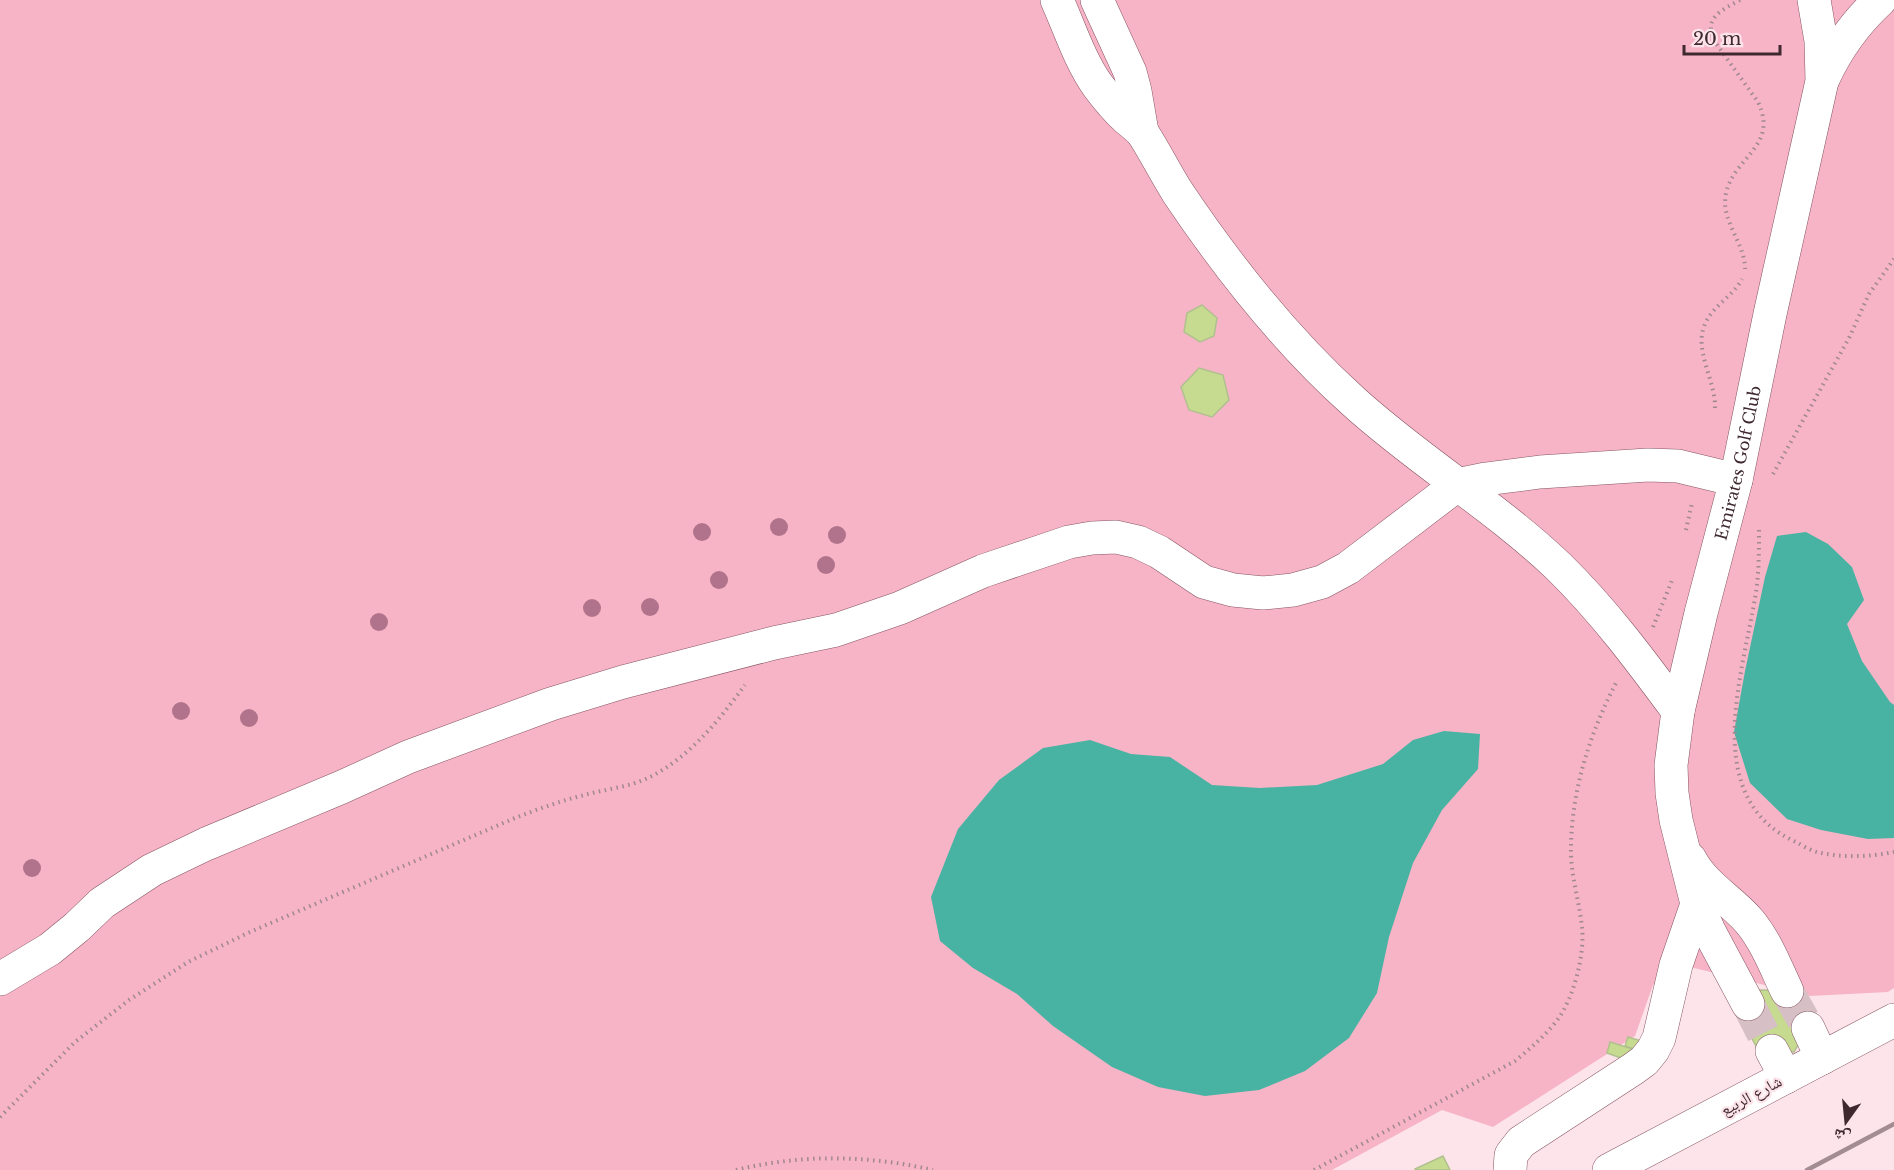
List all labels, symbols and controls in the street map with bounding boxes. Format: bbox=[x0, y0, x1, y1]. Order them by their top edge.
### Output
scale bar bbox=[1684, 18, 1780, 56]
text: 20 m bbox=[1693, 28, 1741, 50]
street label: Emirates Golf Club bbox=[1711, 384, 1765, 542]
street label: شارع الربيع bbox=[1717, 1071, 1786, 1120]
north arrow bbox=[1816, 1092, 1876, 1152]
text: ش bbox=[1831, 1125, 1853, 1148]

